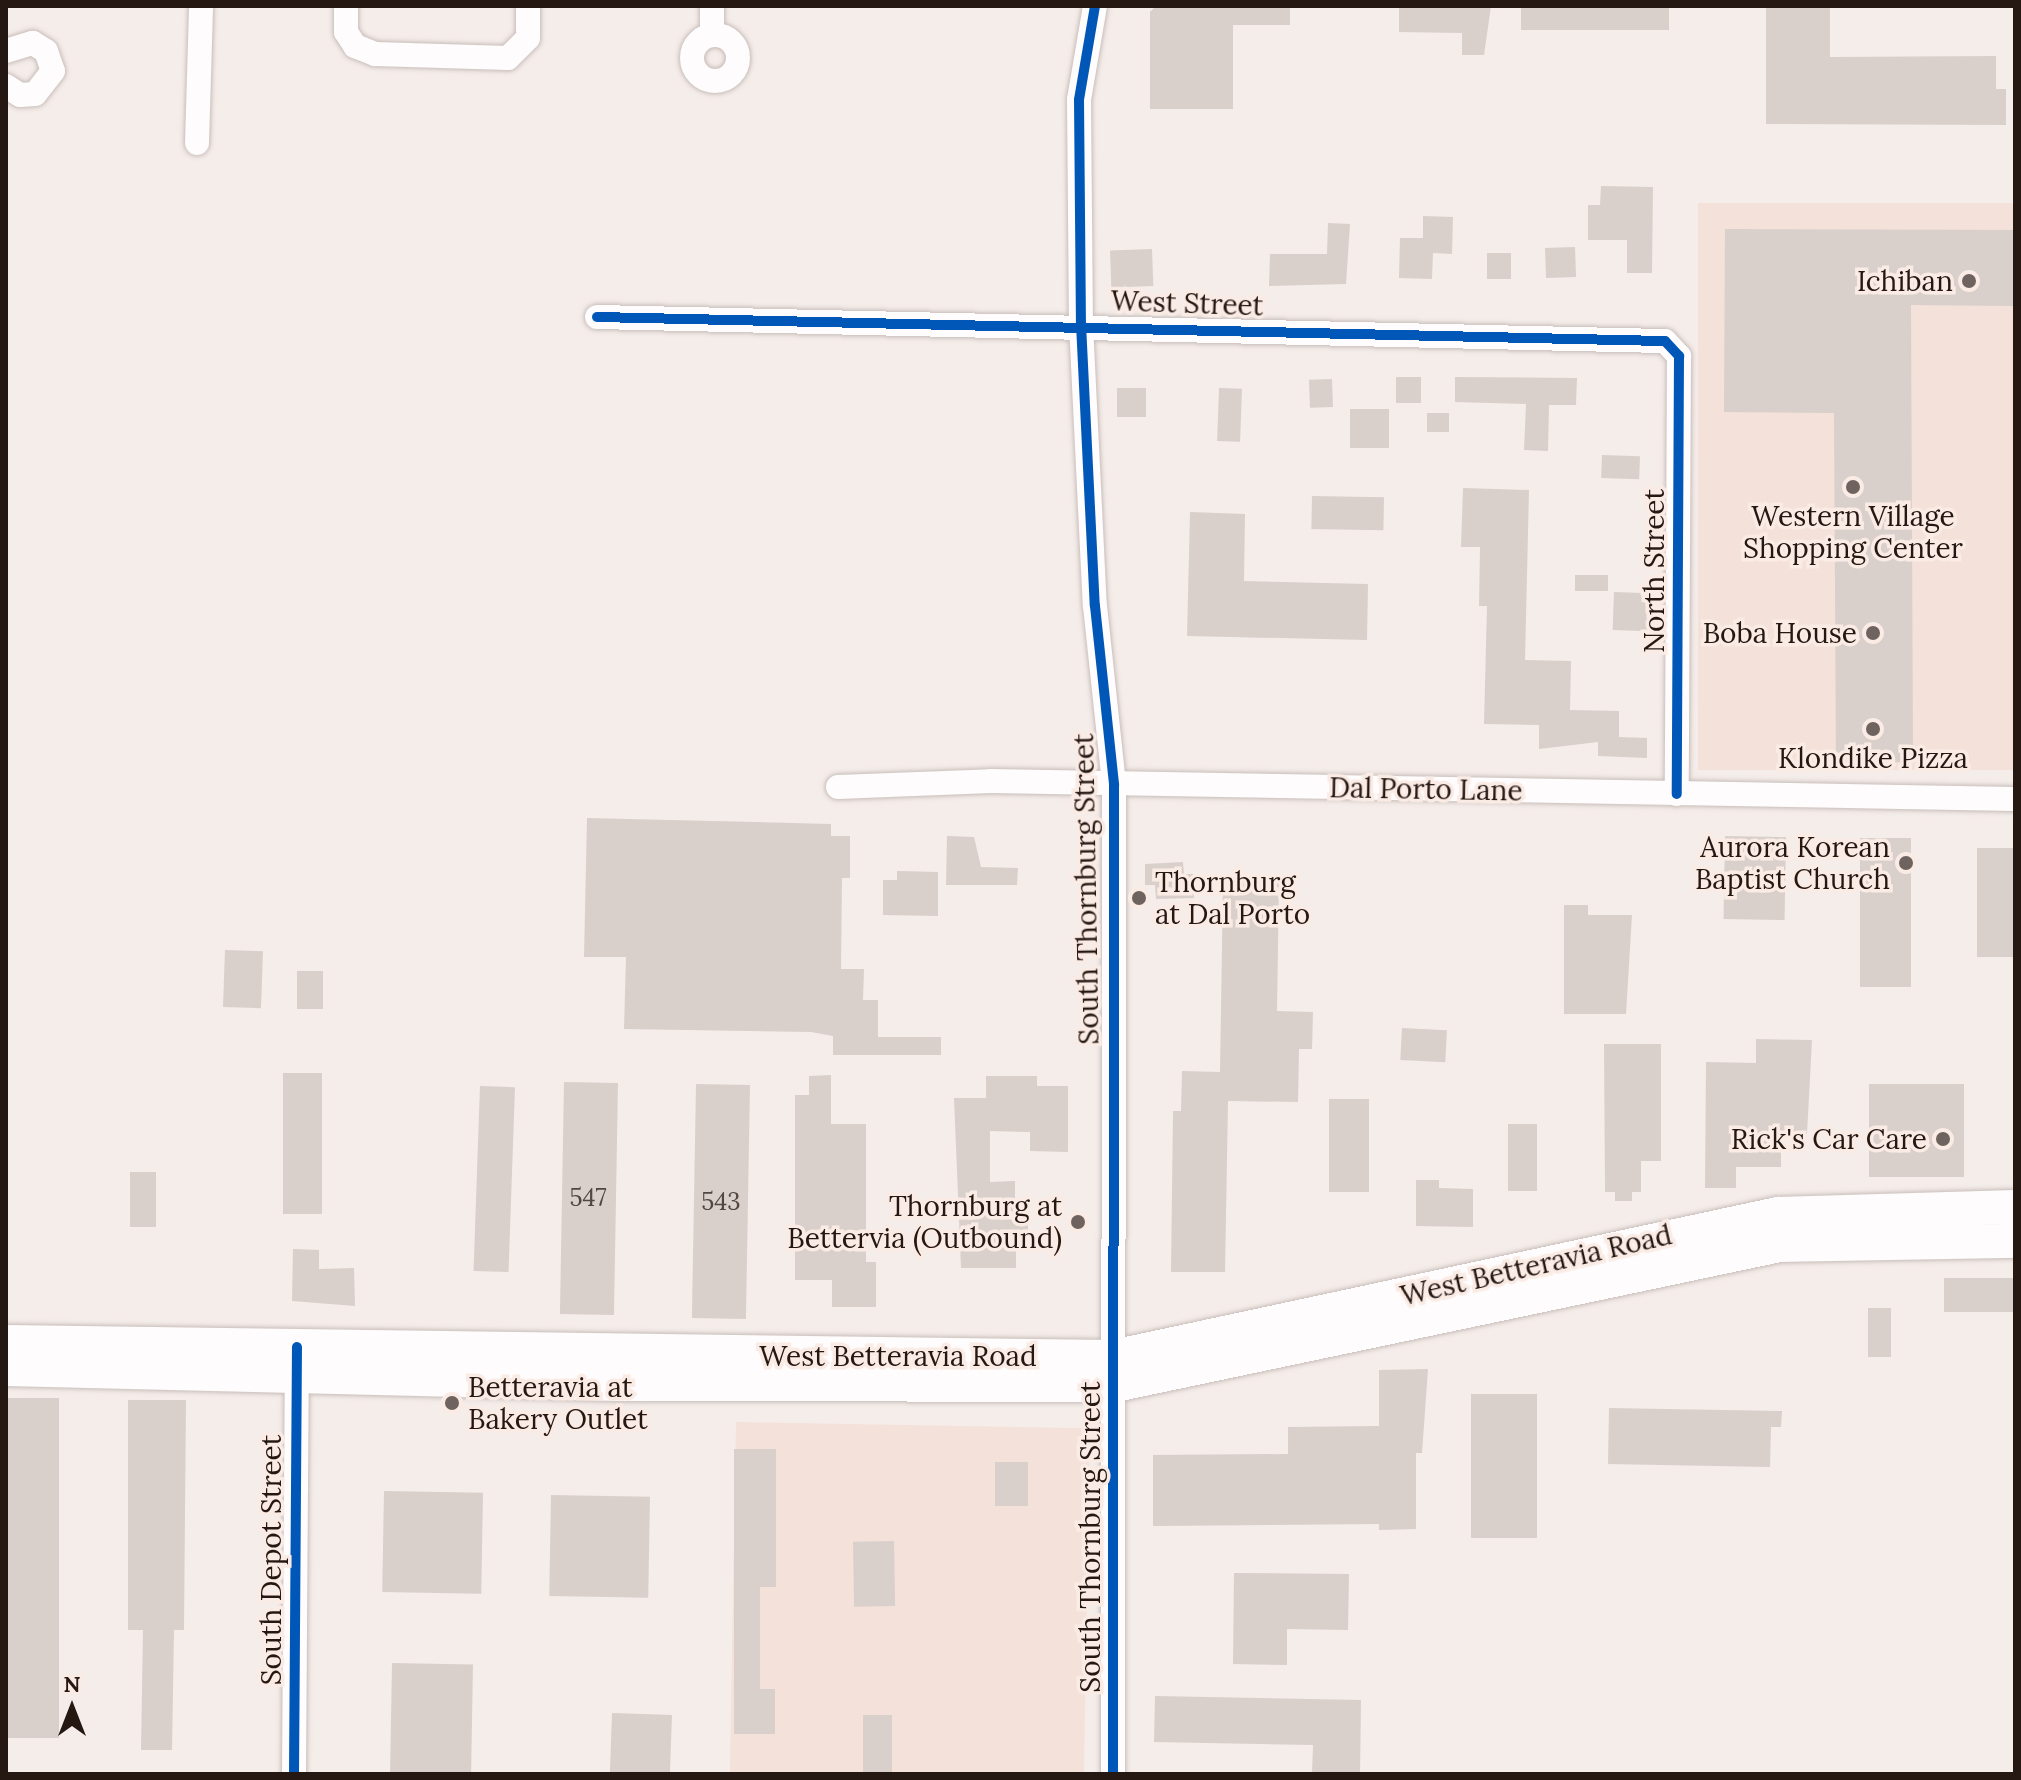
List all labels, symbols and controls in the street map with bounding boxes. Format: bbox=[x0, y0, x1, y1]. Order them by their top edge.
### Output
place label: Ichiban bbox=[1857, 264, 1953, 298]
marker: Ichiban bbox=[1960, 272, 1978, 290]
street label: West Street bbox=[1110, 284, 1264, 322]
marker: Western Village Shopping Center bbox=[1844, 478, 1862, 496]
street label: North Street bbox=[1637, 489, 1671, 653]
place label: Western Village Shopping Center bbox=[1743, 499, 1963, 565]
place label: Boba House bbox=[1703, 616, 1857, 650]
marker: Boba House bbox=[1864, 624, 1882, 642]
marker: Klondike Pizza bbox=[1864, 720, 1882, 738]
street label: South Thornburg Street bbox=[1066, 733, 1106, 1045]
place label: Klondike Pizza bbox=[1778, 741, 1968, 775]
street label: Dal Porto Lane bbox=[1329, 771, 1523, 807]
place label: Aurora Korean Baptist Church bbox=[1695, 830, 1890, 896]
marker: Aurora Korean Baptist Church bbox=[1897, 854, 1915, 872]
place label: Thornburg at Dal Porto bbox=[1155, 865, 1310, 931]
marker: Thornburg at Dal Porto bbox=[1130, 889, 1148, 907]
place label: Rick's Car Care bbox=[1731, 1122, 1927, 1156]
marker: Rick's Car Care bbox=[1934, 1130, 1952, 1148]
house number: 547 bbox=[569, 1184, 607, 1212]
house number: 543 bbox=[701, 1188, 741, 1216]
place label: Thornburg at Bettervia (Outbound) bbox=[787, 1189, 1062, 1255]
marker: Thornburg at Bettervia (Outbound) bbox=[1069, 1213, 1087, 1231]
street label: West Betteravia Road bbox=[1397, 1217, 1675, 1313]
street label: West Betteravia Road bbox=[759, 1339, 1037, 1373]
place label: Betteravia at Bakery Outlet bbox=[468, 1370, 648, 1436]
street label: South Thornburg Street bbox=[1073, 1381, 1107, 1693]
marker: Betteravia at Bakery Outlet bbox=[443, 1394, 461, 1412]
street label: South Depot Street bbox=[254, 1435, 288, 1685]
north arrow bbox=[32, 1668, 112, 1748]
text: N bbox=[63, 1670, 81, 1698]

